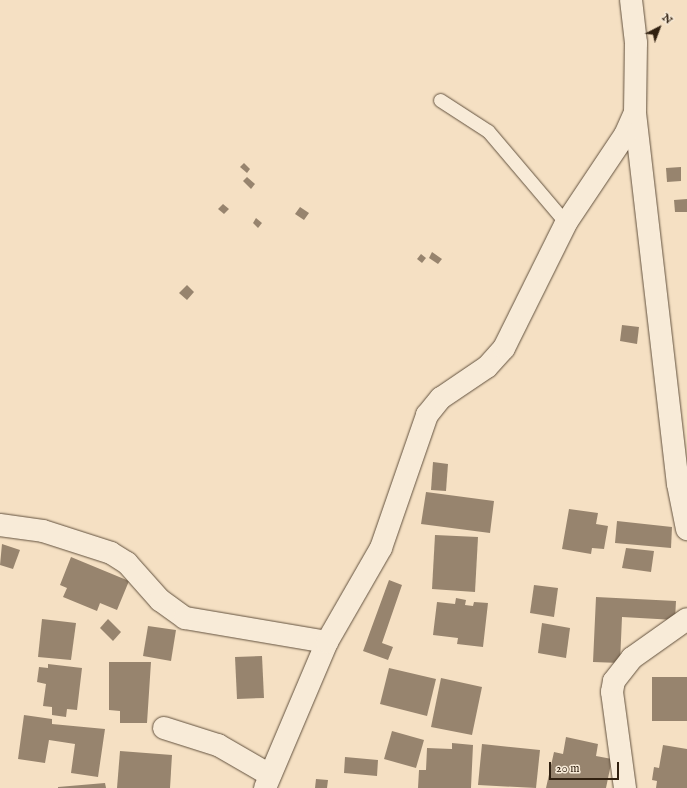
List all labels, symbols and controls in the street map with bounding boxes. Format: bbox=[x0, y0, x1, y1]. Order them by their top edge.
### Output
north arrow bbox=[639, 8, 679, 48]
text: N bbox=[659, 11, 675, 27]
scale bar bbox=[551, 754, 621, 780]
text: 20 m bbox=[556, 761, 579, 776]

